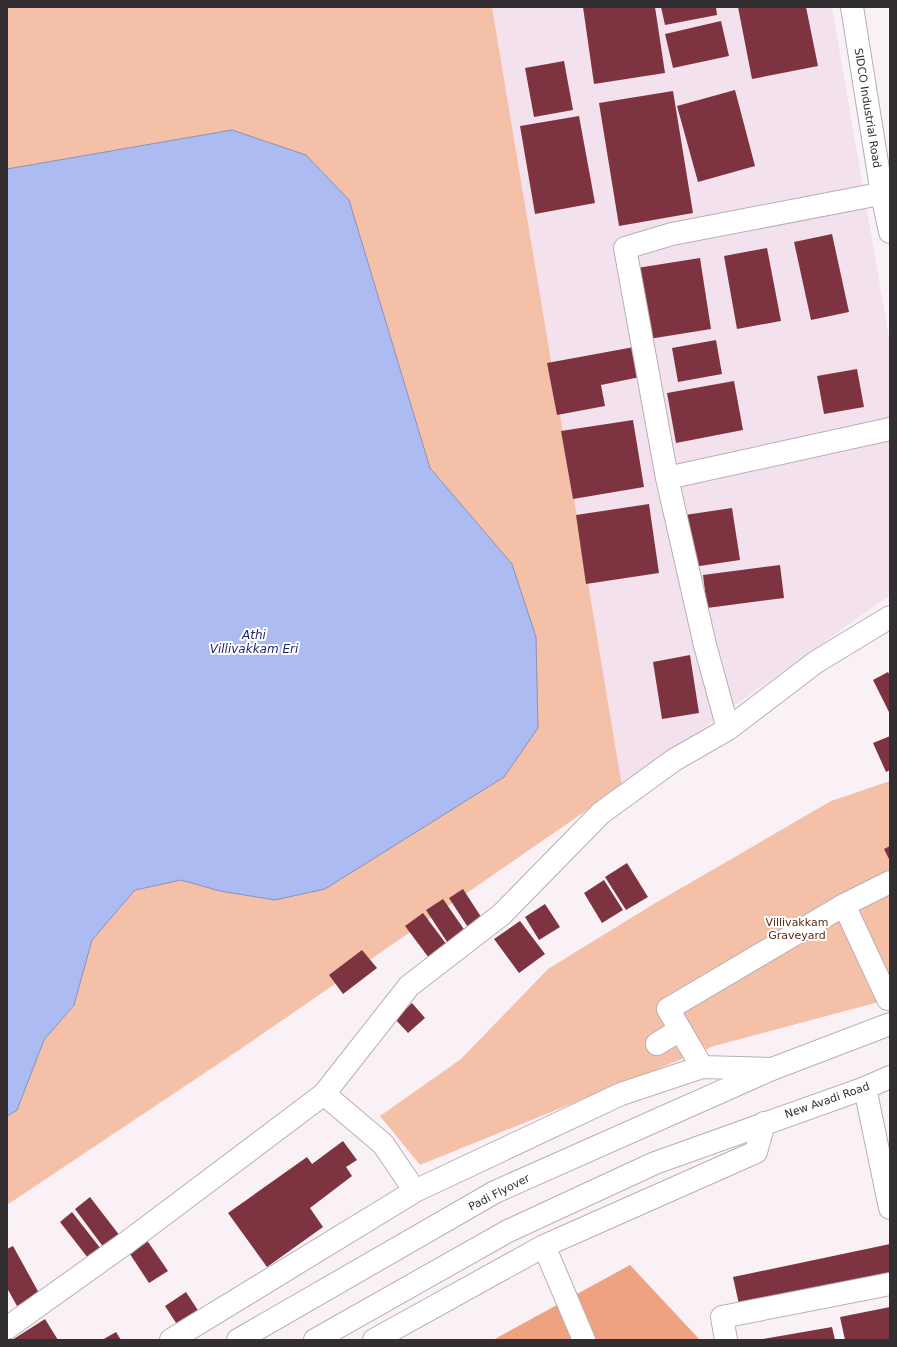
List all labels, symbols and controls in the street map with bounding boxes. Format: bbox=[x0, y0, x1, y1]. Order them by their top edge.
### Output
street label: SIDCO Industrial Road bbox=[852, 47, 883, 169]
water label: Athi Villivakkam Eri bbox=[210, 628, 299, 656]
park label: Villivakkam Graveyard bbox=[766, 916, 828, 942]
street label: New Avadi Road bbox=[783, 1080, 871, 1121]
street label: Padi Flyover bbox=[466, 1171, 532, 1213]

